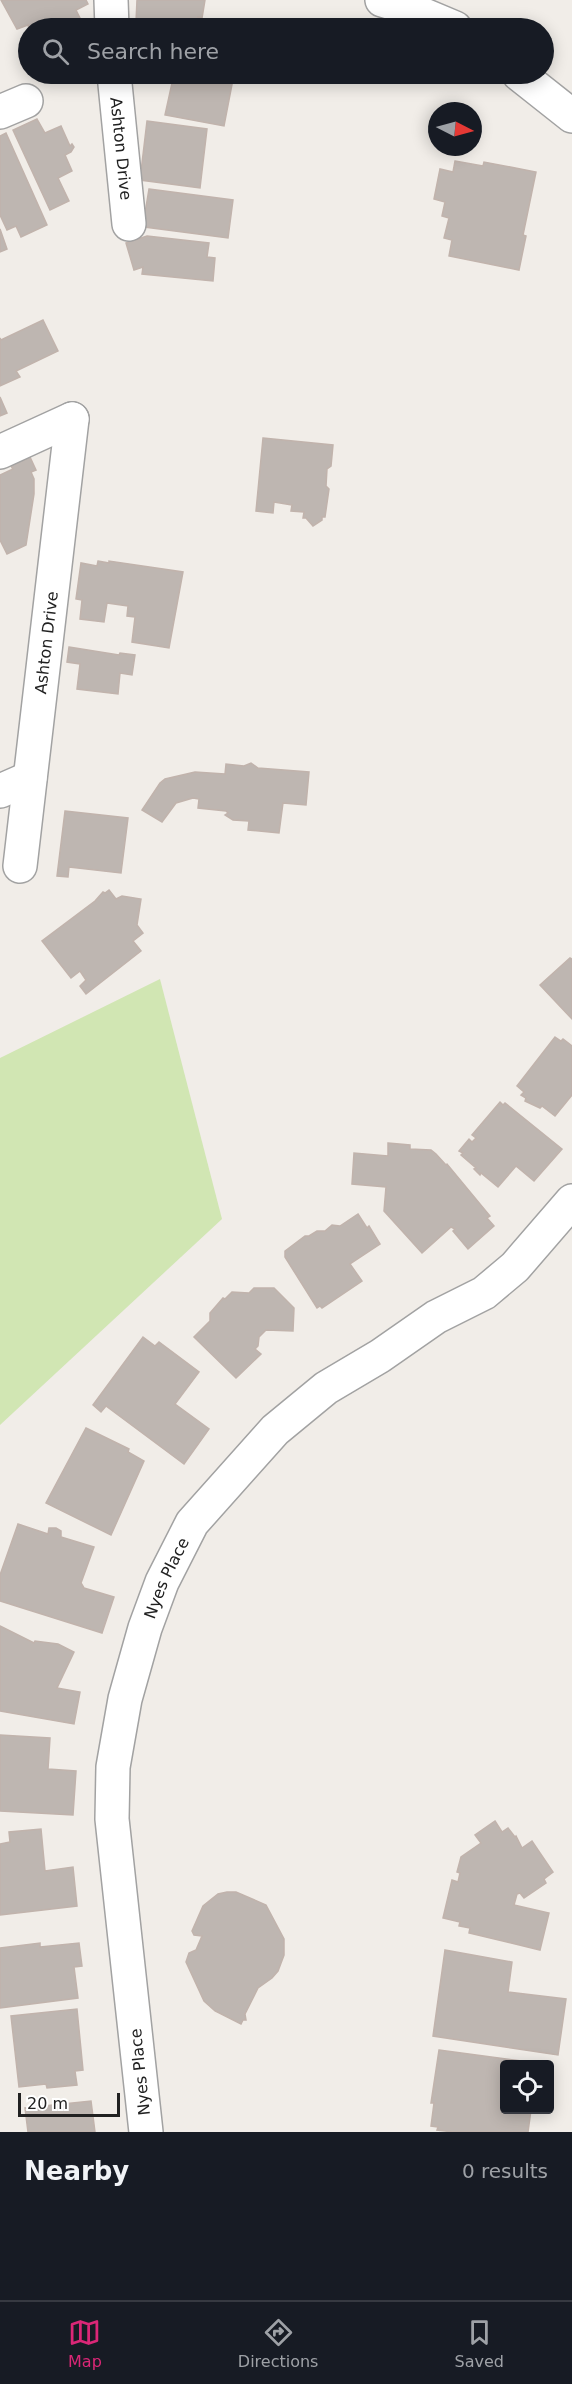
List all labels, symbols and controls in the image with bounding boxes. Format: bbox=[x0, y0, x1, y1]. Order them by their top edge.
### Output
search box bbox=[18, 18, 554, 84]
icon: search bbox=[39, 35, 72, 68]
text: Search here bbox=[87, 39, 219, 64]
street label: Ashton Drive bbox=[107, 96, 136, 201]
north arrow bbox=[428, 102, 482, 156]
street label: Ashton Drive bbox=[31, 590, 61, 695]
street label: Nyes Place bbox=[140, 1534, 193, 1621]
street label: Nyes Place bbox=[126, 2028, 154, 2116]
map controls bbox=[500, 2060, 554, 2114]
button: locate bbox=[500, 2060, 554, 2114]
scale bar bbox=[18, 2090, 120, 2118]
text: 20 m bbox=[27, 2094, 68, 2113]
text: Nearby bbox=[24, 2156, 129, 2186]
text: 0 results bbox=[462, 2159, 548, 2183]
tab: Map bbox=[68, 2316, 102, 2371]
tab: Directions bbox=[238, 2316, 318, 2371]
tab: Saved bbox=[455, 2316, 504, 2371]

